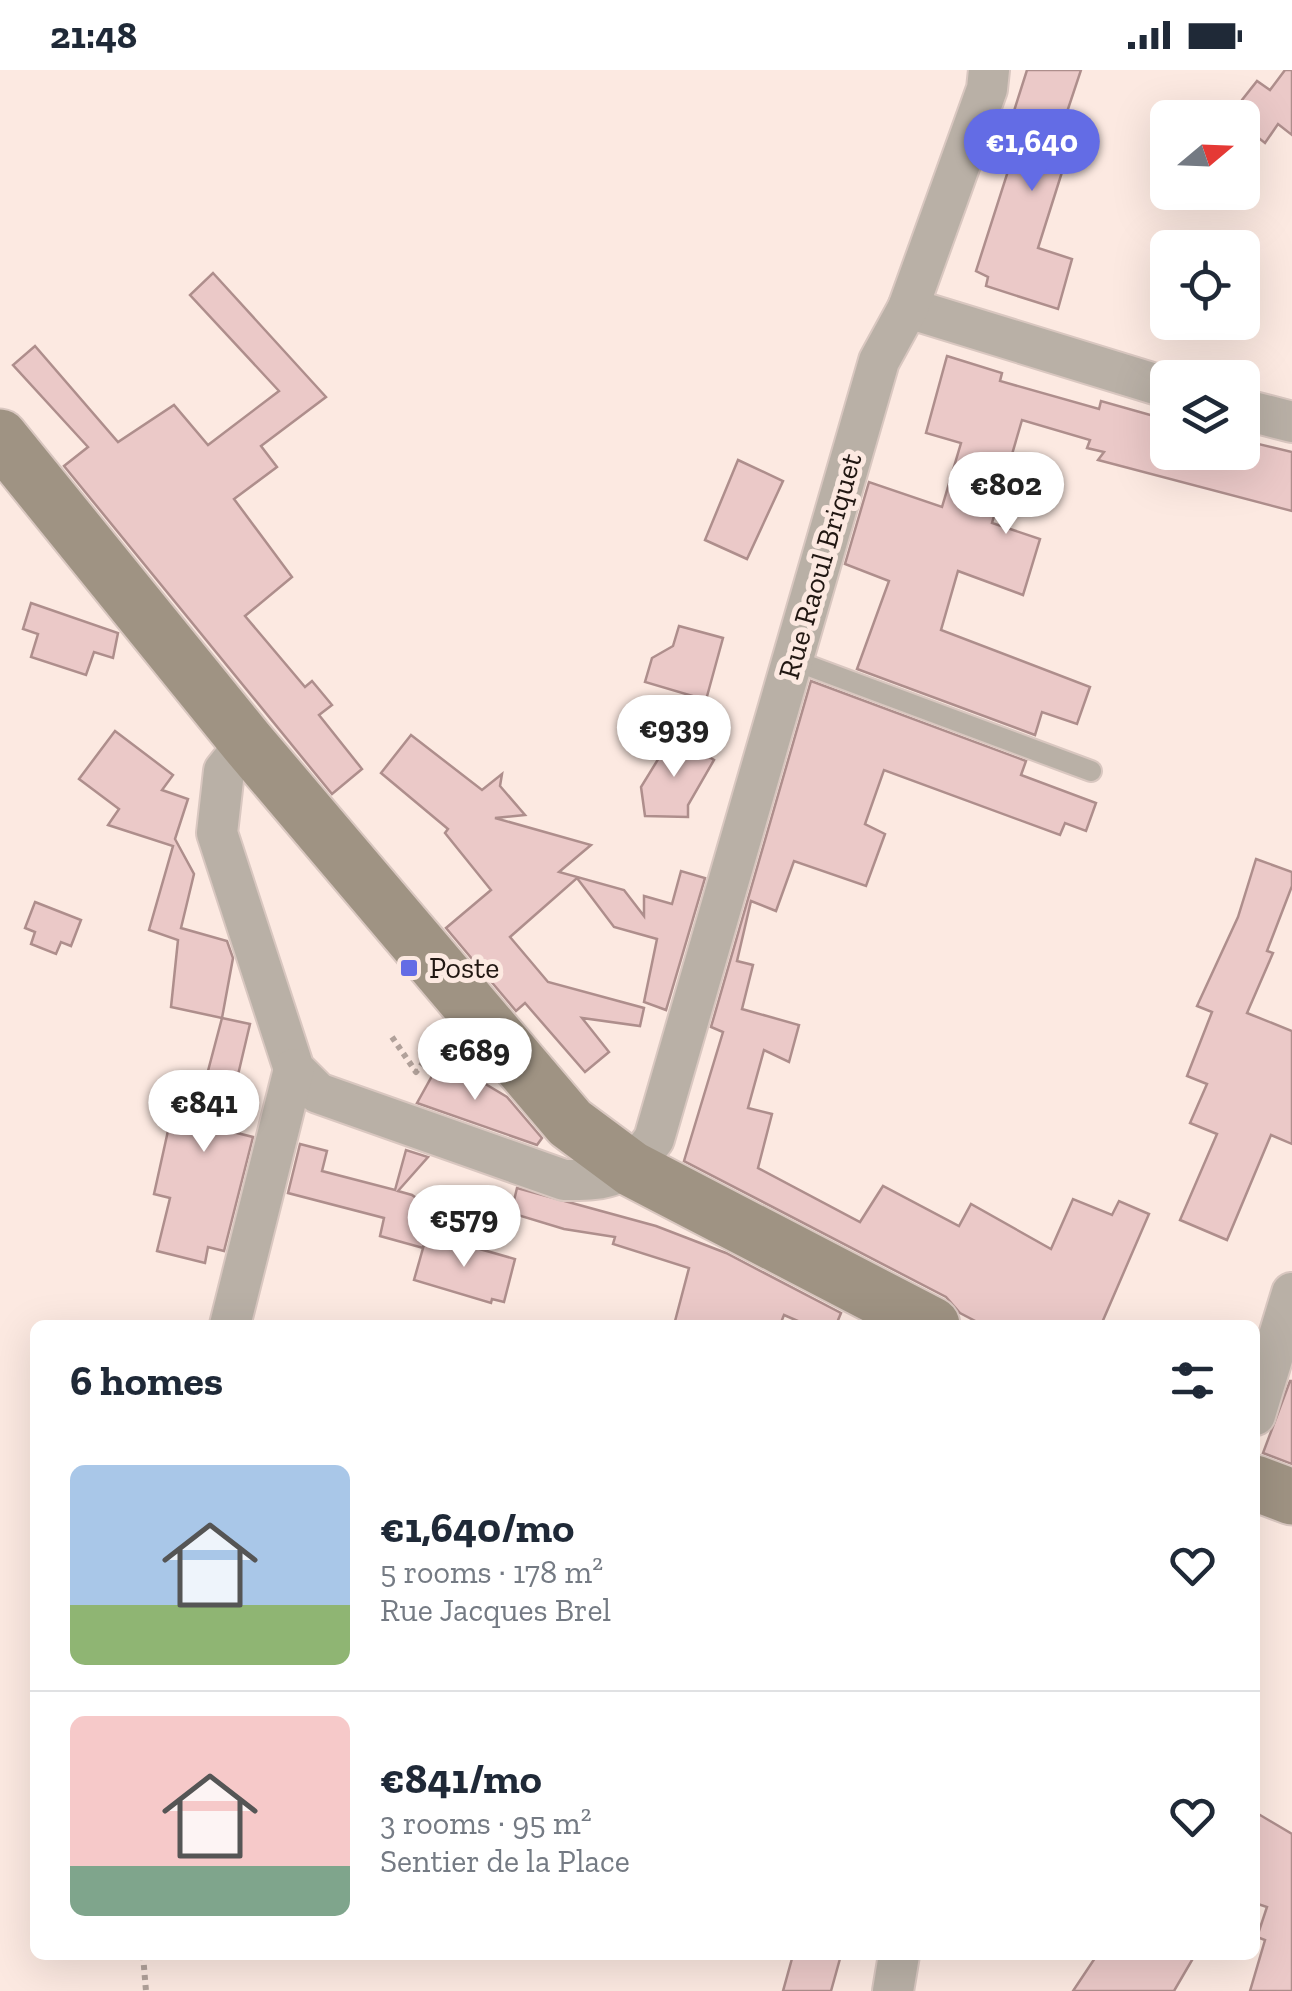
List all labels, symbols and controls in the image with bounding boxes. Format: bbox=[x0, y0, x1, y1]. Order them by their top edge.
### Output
text: 21:48 bbox=[50, 12, 137, 58]
north arrow bbox=[1150, 100, 1260, 210]
map controls bbox=[1150, 100, 1260, 470]
pin: €1,640 bbox=[951, 109, 1113, 194]
text: €1,640 bbox=[986, 122, 1078, 160]
button: locate bbox=[1150, 230, 1260, 340]
button: layers bbox=[1150, 360, 1260, 470]
street label: Rue Raoul Briquet bbox=[771, 449, 869, 683]
pin: €802 bbox=[947, 452, 1065, 537]
text: €802 bbox=[970, 465, 1042, 503]
pin: €939 bbox=[615, 695, 733, 780]
text: €939 bbox=[639, 708, 709, 746]
place label: Poste bbox=[429, 950, 499, 986]
marker: Poste bbox=[398, 957, 420, 979]
pin: €689 bbox=[416, 1018, 534, 1103]
text: €689 bbox=[440, 1031, 510, 1069]
pin: €841 bbox=[145, 1070, 263, 1155]
text: €841 bbox=[170, 1083, 238, 1121]
pin: €579 bbox=[405, 1185, 523, 1270]
text: €579 bbox=[430, 1198, 498, 1236]
icon: filters bbox=[1165, 1353, 1220, 1408]
text: 6 homes bbox=[70, 1355, 223, 1406]
text: €1,640/mo bbox=[380, 1502, 574, 1553]
icon: home bbox=[150, 1505, 270, 1625]
icon: heart bbox=[1165, 1538, 1220, 1593]
text: 5 rooms · 178 m² bbox=[380, 1553, 603, 1591]
text: Rue Jacques Brel bbox=[380, 1591, 611, 1629]
text: €841/mo bbox=[380, 1753, 542, 1804]
icon: home bbox=[150, 1756, 270, 1876]
icon: heart bbox=[1165, 1789, 1220, 1844]
text: 3 rooms · 95 m² bbox=[380, 1804, 592, 1842]
text: Sentier de la Place bbox=[380, 1842, 630, 1880]

